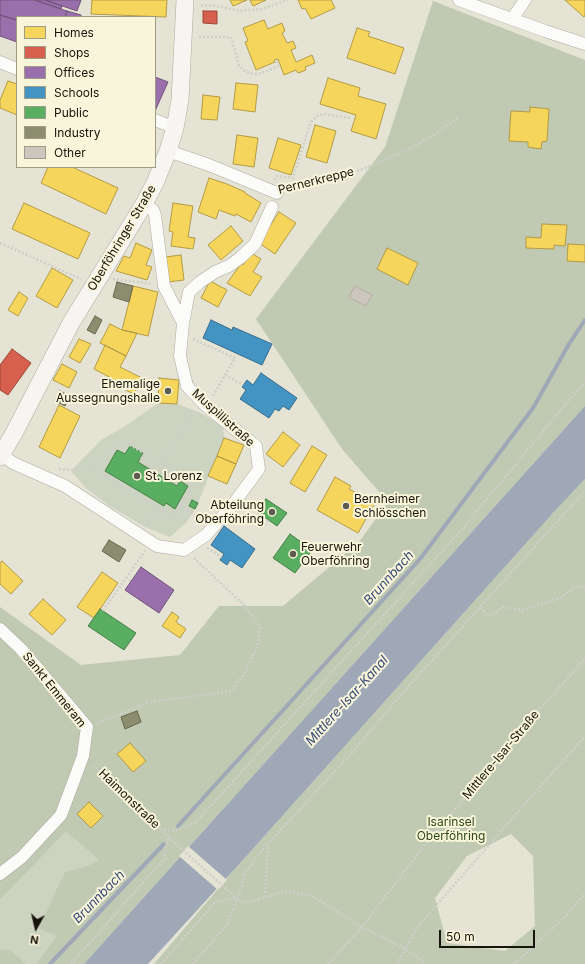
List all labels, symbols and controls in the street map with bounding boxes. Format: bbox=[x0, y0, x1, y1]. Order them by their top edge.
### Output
legend bbox=[16, 16, 156, 168]
text: Homes bbox=[54, 25, 94, 40]
text: Shops bbox=[54, 45, 90, 60]
text: Offices bbox=[54, 65, 95, 80]
text: Schools bbox=[54, 85, 99, 100]
text: Public bbox=[54, 105, 89, 120]
text: Industry bbox=[54, 125, 100, 140]
text: Other bbox=[54, 145, 86, 160]
street label: Pernerkreppe bbox=[277, 165, 355, 197]
street label: Oberföhringer Straße bbox=[85, 183, 159, 293]
place label: Ehemalige Aussegnungshalle bbox=[56, 377, 160, 405]
marker: Ehemalige Aussegnungshalle bbox=[163, 386, 173, 396]
street label: Muspillistraße bbox=[189, 386, 257, 450]
place label: St. Lorenz bbox=[145, 469, 202, 483]
marker: St. Lorenz bbox=[132, 471, 142, 481]
place label: Bernheimer Schlösschen bbox=[354, 492, 426, 520]
place label: Abteilung Oberföhring bbox=[195, 498, 264, 526]
marker: Bernheimer Schlösschen bbox=[341, 501, 351, 511]
marker: Abteilung Oberföhring bbox=[267, 507, 277, 517]
place label: Feuerwehr Oberföhring bbox=[301, 540, 370, 568]
water label: Brunnbach bbox=[361, 548, 417, 608]
marker: Feuerwehr Oberföhring bbox=[288, 549, 298, 559]
street label: Sankt Emmeram bbox=[19, 650, 89, 730]
water label: Mittlere-Isar-Kanal bbox=[303, 653, 391, 749]
street label: Mittlere-Isar-Straße bbox=[460, 708, 542, 802]
street label: Haimonstraße bbox=[95, 766, 163, 832]
park label: Isarinsel Oberföhring bbox=[417, 815, 485, 843]
water label: Brunnbach bbox=[70, 867, 128, 927]
north arrow bbox=[16, 908, 56, 948]
scale bar bbox=[441, 922, 537, 948]
text: 50 m bbox=[446, 929, 475, 944]
text: N bbox=[29, 932, 39, 947]

